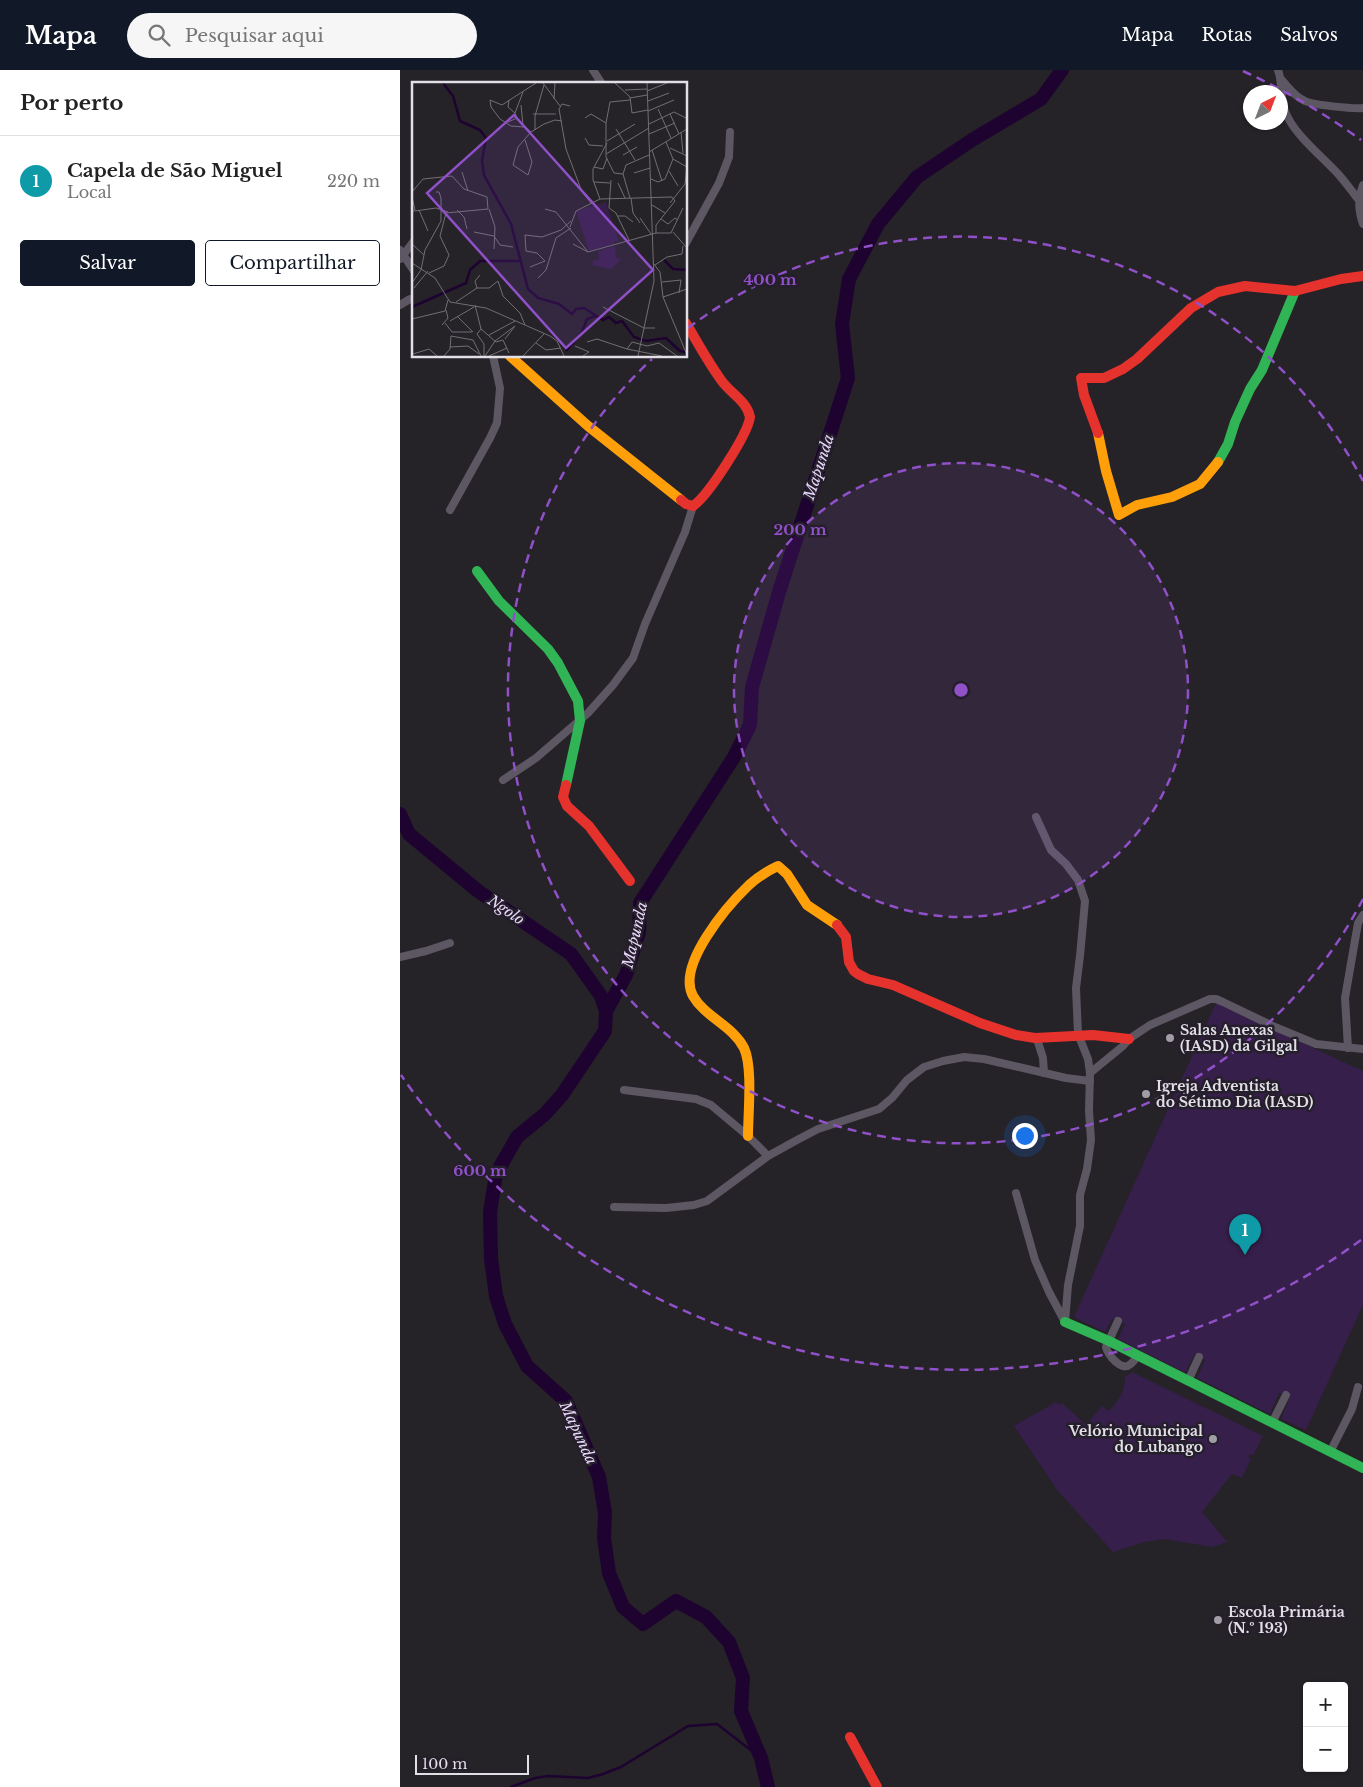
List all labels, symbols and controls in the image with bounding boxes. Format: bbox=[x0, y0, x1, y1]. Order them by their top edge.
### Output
search box bbox=[127, 13, 477, 58]
text: Mapa bbox=[25, 21, 97, 50]
icon: search bbox=[145, 21, 173, 49]
text: Pesquisar aqui bbox=[185, 24, 324, 47]
text: Mapa bbox=[1122, 24, 1173, 46]
text: Rotas bbox=[1201, 24, 1252, 46]
text: Salvos bbox=[1280, 24, 1338, 46]
inset map bbox=[412, 82, 688, 358]
north arrow bbox=[1243, 85, 1288, 130]
text: Por perto bbox=[20, 90, 123, 116]
text: Capela de São Miguel bbox=[67, 159, 283, 182]
text: 1 bbox=[33, 171, 39, 191]
text: 220 m bbox=[327, 171, 380, 191]
text: Local bbox=[67, 182, 112, 202]
button: Salvar bbox=[20, 240, 195, 286]
button: Compartilhar bbox=[205, 240, 380, 286]
text: 400 m bbox=[743, 270, 797, 289]
water label: Mapunda bbox=[799, 432, 838, 503]
text: 200 m bbox=[774, 520, 827, 539]
centre of rings bbox=[952, 681, 970, 699]
water label: Ngolo bbox=[483, 890, 529, 929]
water label: Mapunda bbox=[617, 900, 651, 971]
place label: Salas Anexas (IASD) da Gilgal bbox=[1180, 1021, 1298, 1055]
marker: Salas Anexas (IASD) da Gilgal bbox=[1164, 1032, 1176, 1044]
place label: Igreja Adventista do Sétimo Dia (IASD) bbox=[1156, 1077, 1314, 1111]
marker: Igreja Adventista do Sétimo Dia (IASD) bbox=[1140, 1088, 1152, 1100]
your location bbox=[1012, 1123, 1038, 1149]
text: 600 m bbox=[453, 1161, 507, 1180]
pin: 1 bbox=[1229, 1214, 1261, 1255]
water label: Mapunda bbox=[555, 1397, 601, 1467]
place label: Velório Municipal do Lubango bbox=[1068, 1422, 1203, 1456]
marker: Velório Municipal do Lubango bbox=[1207, 1433, 1219, 1445]
place label: Escola Primária (N.º 193) bbox=[1228, 1603, 1345, 1637]
marker: Escola Primária (N.º 193) bbox=[1212, 1614, 1224, 1626]
map controls bbox=[1303, 1682, 1348, 1772]
button: + bbox=[1303, 1682, 1348, 1727]
button: − bbox=[1303, 1727, 1348, 1772]
scale bar bbox=[415, 1752, 529, 1775]
text: 100 m bbox=[422, 1755, 467, 1773]

